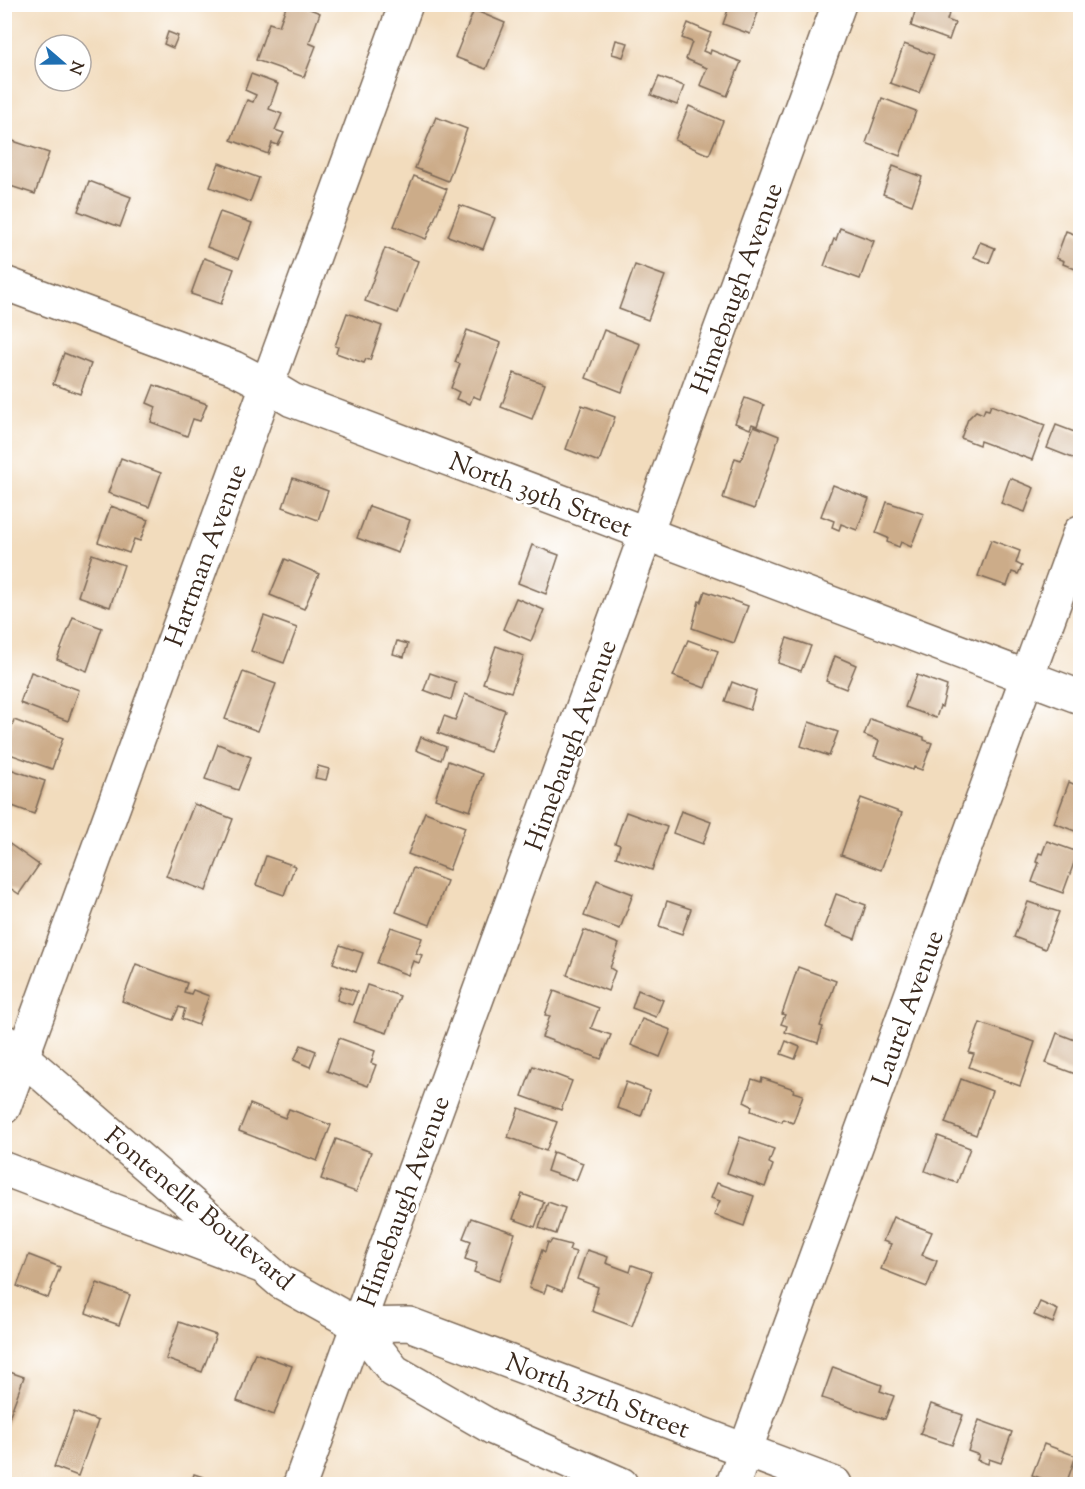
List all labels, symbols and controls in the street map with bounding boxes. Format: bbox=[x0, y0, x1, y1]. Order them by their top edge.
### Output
north arrow bbox=[33, 33, 93, 93]
text: N bbox=[62, 57, 88, 77]
street label: Himebaugh Avenue bbox=[683, 178, 794, 400]
street label: North 39th Street bbox=[443, 444, 637, 548]
street label: Hartman Avenue bbox=[157, 459, 258, 652]
street label: Himebaugh Avenue bbox=[517, 635, 628, 857]
street label: Laurel Avenue bbox=[864, 926, 955, 1092]
street label: Himebaugh Avenue bbox=[350, 1091, 461, 1313]
street label: Fontenelle Boulevard bbox=[96, 1119, 301, 1301]
street label: North 37th Street bbox=[500, 1345, 695, 1449]

